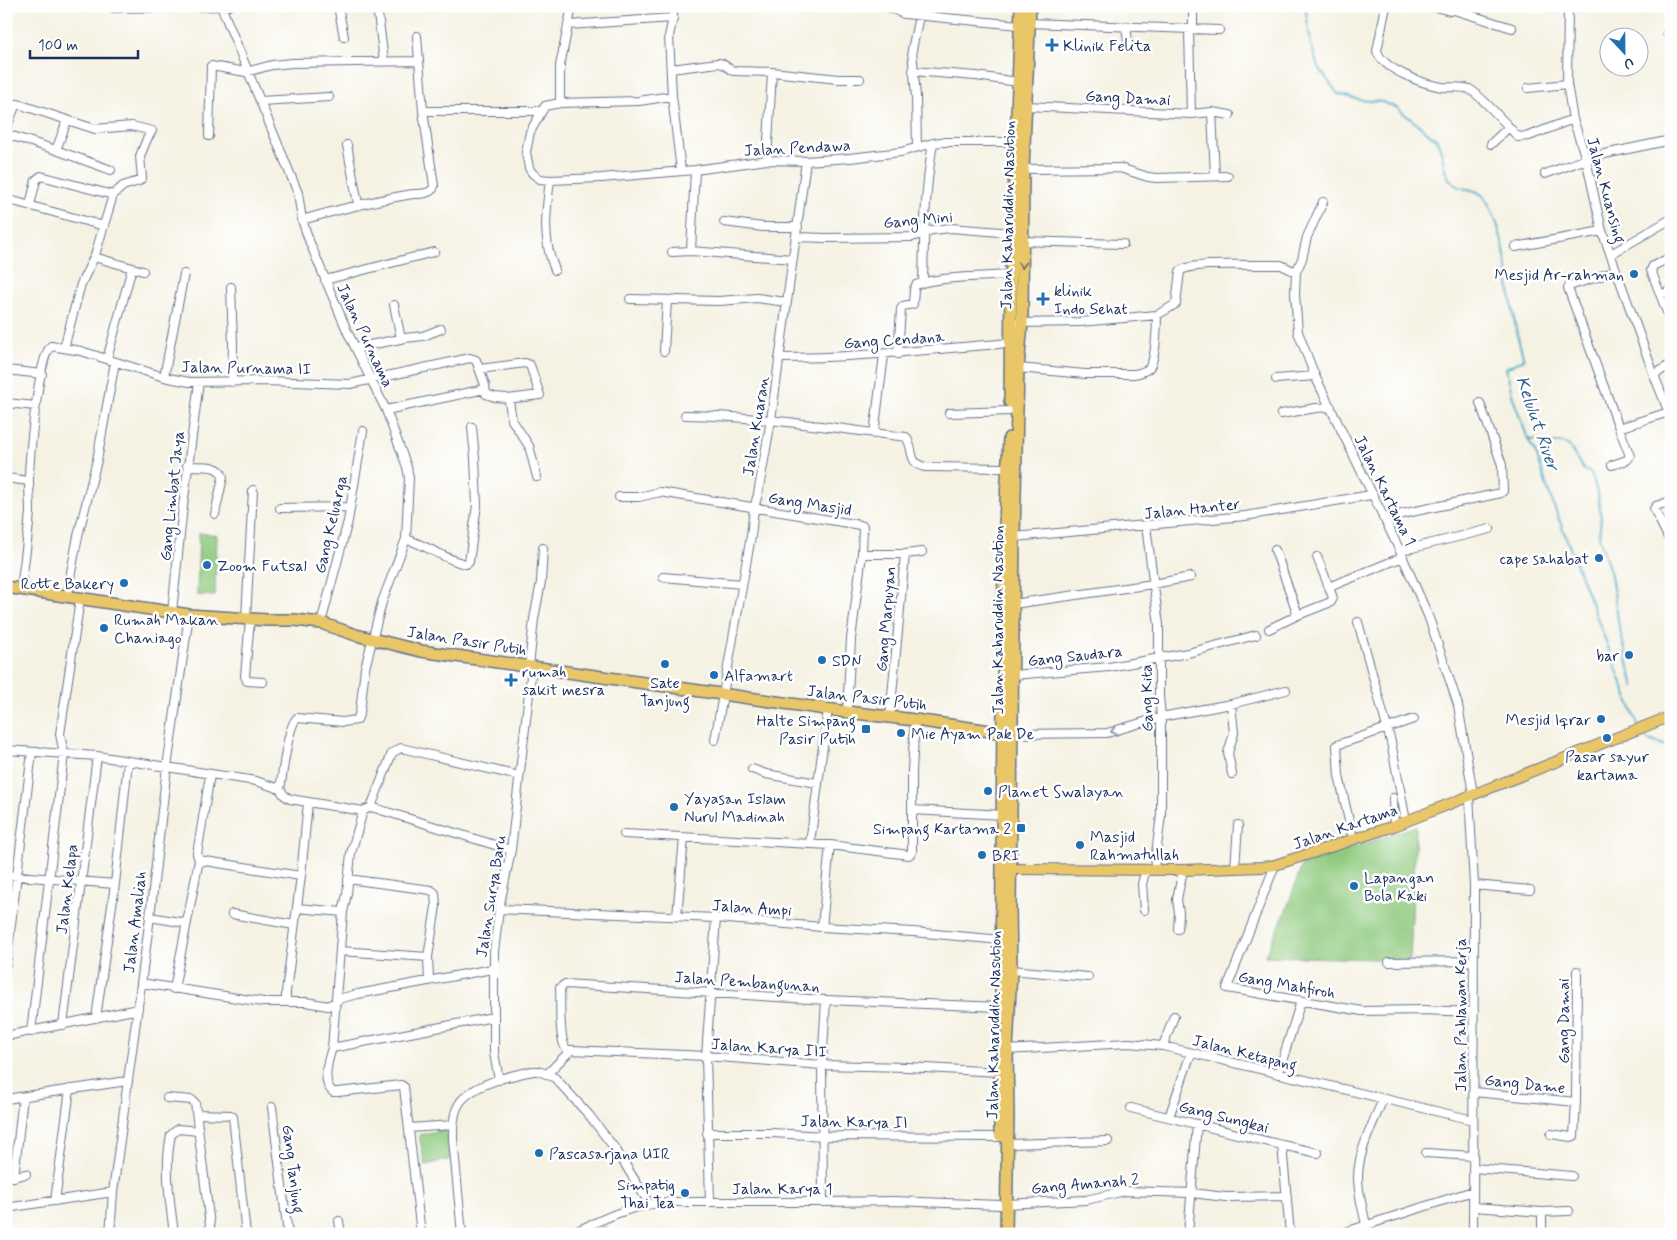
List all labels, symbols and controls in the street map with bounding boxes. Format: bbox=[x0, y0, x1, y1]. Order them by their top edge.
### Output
scale bar bbox=[30, 28, 138, 60]
north arrow bbox=[1600, 28, 1650, 78]
text: 100 m bbox=[38, 36, 78, 56]
place label: Klinik Felita bbox=[1063, 36, 1151, 57]
marker: Klinik Felita bbox=[1045, 38, 1059, 52]
text: U bbox=[1621, 53, 1636, 73]
street label: Gang Damai bbox=[1085, 86, 1171, 112]
street label: Jalan Kaharuddin Nasution bbox=[996, 120, 1021, 310]
street label: Jalan Pendawa bbox=[743, 135, 851, 162]
street label: Jalan Kuansing bbox=[1580, 135, 1630, 246]
street label: Gang Mini bbox=[883, 207, 954, 235]
one-way arrow bbox=[1016, 261, 1027, 269]
place label: Mesjid Ar-rahman bbox=[1494, 265, 1624, 286]
marker: Mesjid Ar-rahman bbox=[1628, 268, 1640, 280]
street label: Jalan Purnama bbox=[331, 280, 398, 391]
place label: klinik Indo Sehat bbox=[1054, 281, 1127, 320]
marker: klinik Indo Sehat bbox=[1036, 292, 1050, 306]
street label: Gang Cendana bbox=[843, 326, 946, 355]
street label: Jalan Purnama II bbox=[181, 357, 311, 380]
water label: Kelulut River bbox=[1510, 373, 1565, 476]
street label: Jalan Kuaran bbox=[738, 374, 775, 478]
street label: Gang Limbat Jaya bbox=[155, 430, 191, 562]
street label: Jalan Kartama 1 bbox=[1349, 432, 1421, 550]
street label: Gang Keluarga bbox=[310, 473, 354, 576]
street label: Gang Masjid bbox=[766, 488, 853, 522]
street label: Jalan Hanter bbox=[1143, 494, 1242, 525]
street label: Jalan Kaharuddin Nasution bbox=[988, 526, 1009, 714]
place label: cape sahabat bbox=[1499, 549, 1589, 570]
marker: cape sahabat bbox=[1593, 552, 1605, 564]
place label: Zoom Futsal bbox=[217, 556, 307, 577]
marker: Zoom Futsal bbox=[201, 559, 213, 571]
street label: Gang Marpuyan bbox=[871, 565, 903, 673]
place label: Rotte Bakery bbox=[21, 574, 114, 595]
marker: Rotte Bakery bbox=[118, 577, 130, 589]
place label: Rumah Makan Chaniago bbox=[114, 610, 219, 649]
marker: Rumah Makan Chaniago bbox=[98, 622, 110, 634]
street label: Jalan Pasir Putih bbox=[405, 622, 528, 661]
street label: Gang Saudara bbox=[1027, 641, 1124, 673]
place label: bar bbox=[1596, 646, 1619, 667]
marker: bar bbox=[1623, 649, 1635, 661]
place label: SDN bbox=[832, 651, 862, 672]
marker: SDN bbox=[816, 654, 828, 666]
marker: Sate Tanjung bbox=[659, 658, 671, 670]
place label: rumah sakit mesra bbox=[522, 662, 605, 701]
street label: Gang Kita bbox=[1136, 664, 1160, 732]
place label: Alfamart bbox=[724, 666, 793, 687]
marker: Alfamart bbox=[708, 669, 720, 681]
marker: rumah sakit mesra bbox=[504, 673, 518, 687]
place label: Sate Tanjung bbox=[640, 673, 690, 713]
street label: Jalan Pasir Putih bbox=[805, 681, 928, 716]
place label: Mesjid Iqrar bbox=[1505, 710, 1591, 731]
place label: Halte Simpang Pasir Putih bbox=[756, 711, 856, 750]
marker: Mesjid Iqrar bbox=[1595, 713, 1607, 725]
marker: Halte Simpang Pasir Putih bbox=[860, 723, 872, 735]
place label: Mie Ayam Pak De bbox=[911, 724, 1035, 745]
one-way arrow bbox=[1110, 725, 1119, 736]
marker: Mie Ayam Pak De bbox=[895, 727, 907, 739]
marker: Pasar sayur kartama bbox=[1601, 732, 1613, 744]
place label: Pasar sayur kartama bbox=[1565, 747, 1650, 786]
place label: Planet Swalayan bbox=[998, 782, 1125, 803]
marker: Planet Swalayan bbox=[982, 785, 994, 797]
place label: Yayasan Islam Nurul Madinah bbox=[684, 789, 786, 828]
street label: Jalan Kartama bbox=[1290, 800, 1401, 855]
marker: Yayasan Islam Nurul Madinah bbox=[668, 801, 680, 813]
place label: Simpang Kartama 2 bbox=[873, 819, 1011, 841]
marker: Simpang Kartama 2 bbox=[1015, 822, 1027, 834]
place label: Masjid Rahmatullah bbox=[1090, 827, 1179, 866]
street label: Jalan Surya Baru bbox=[471, 833, 512, 959]
marker: Masjid Rahmatullah bbox=[1074, 839, 1086, 851]
street label: Jalan Kelapa bbox=[52, 843, 83, 935]
place label: BRI bbox=[992, 846, 1020, 867]
marker: BRI bbox=[976, 849, 988, 861]
place label: Lapangan Bola Kaki bbox=[1364, 868, 1434, 907]
street label: Jalan Amaliah bbox=[119, 870, 152, 975]
marker: Lapangan Bola Kaki bbox=[1348, 880, 1360, 892]
street label: Jalan Ampi bbox=[711, 895, 793, 922]
street label: Jalan Kaharuddin Nasution bbox=[982, 930, 1007, 1120]
street label: Jalan Pahlawan Kerja bbox=[1451, 938, 1472, 1092]
street label: Jalan Pembangunan bbox=[673, 967, 820, 999]
street label: Gang Mahfiroh bbox=[1236, 967, 1337, 1005]
street label: Gang Damai bbox=[1554, 978, 1576, 1064]
street label: Jalan Ketapang bbox=[1190, 1030, 1299, 1078]
street label: Jalan Karya III bbox=[710, 1034, 827, 1063]
street label: Gang Dame bbox=[1483, 1070, 1566, 1100]
street label: Gang Sungkai bbox=[1176, 1096, 1271, 1140]
street label: Jalan Karya II bbox=[800, 1111, 908, 1134]
street label: Gang Tanjung bbox=[276, 1124, 308, 1215]
place label: Pascasarjana UIR bbox=[549, 1144, 670, 1165]
marker: Pascasarjana UIR bbox=[533, 1147, 545, 1159]
street label: Gang Amanah 2 bbox=[1030, 1169, 1140, 1201]
place label: Simpatig Thai Tea bbox=[617, 1175, 675, 1214]
street label: Jalan Karya 1 bbox=[732, 1179, 832, 1200]
marker: Simpatig Thai Tea bbox=[679, 1187, 691, 1199]

